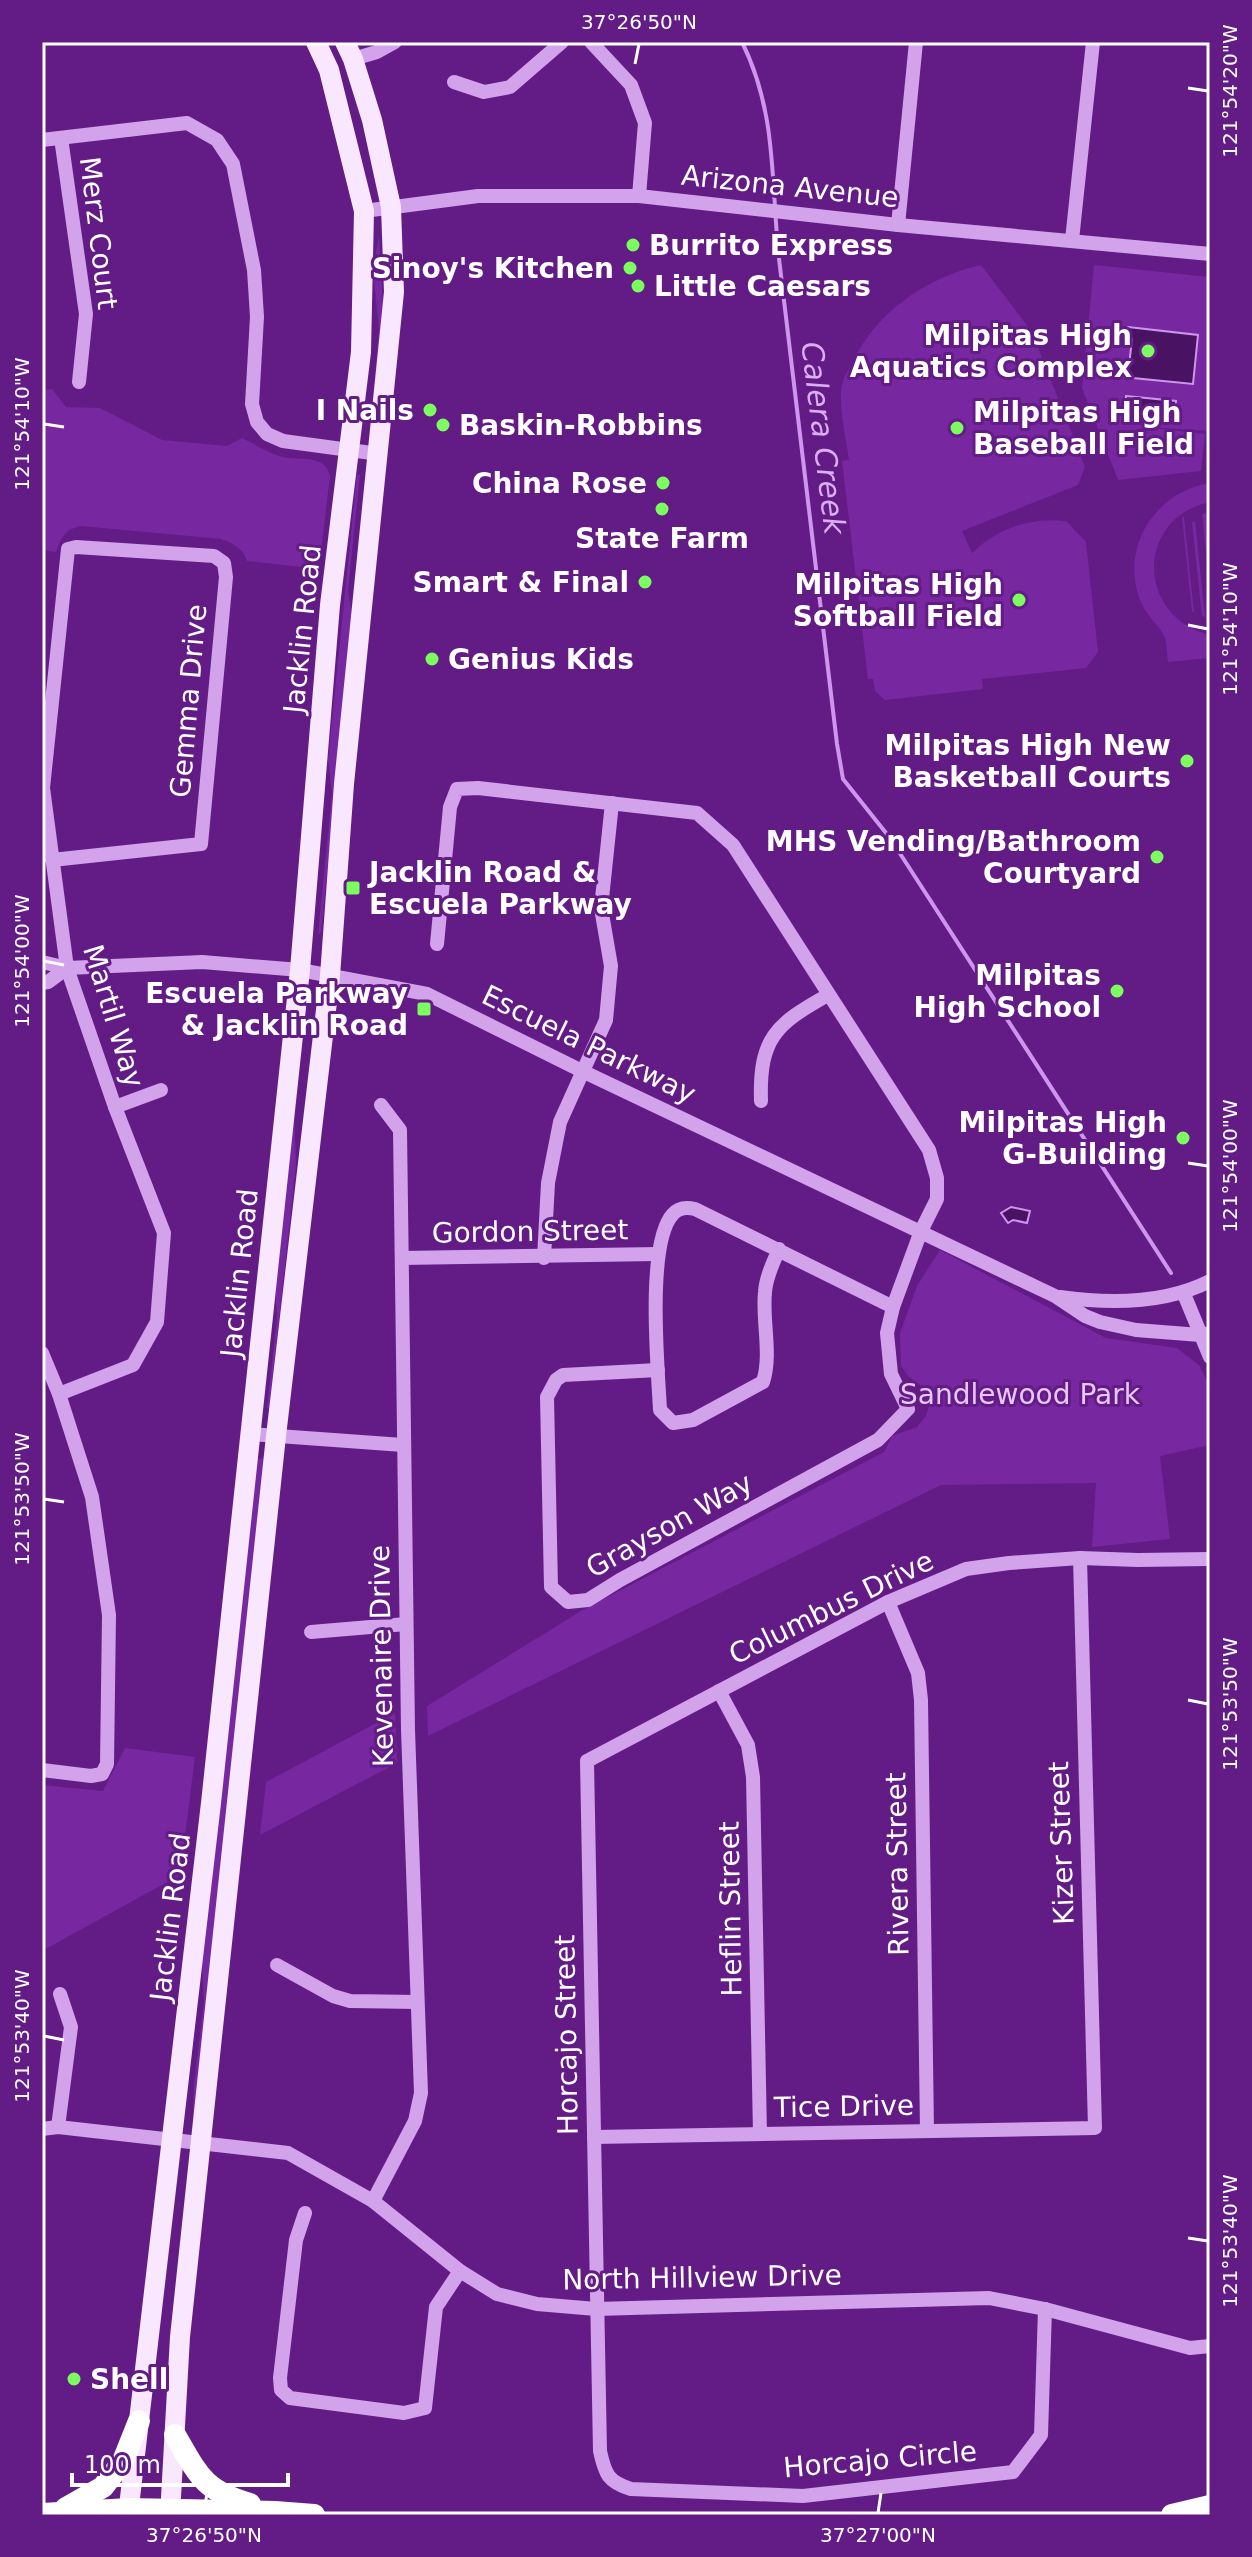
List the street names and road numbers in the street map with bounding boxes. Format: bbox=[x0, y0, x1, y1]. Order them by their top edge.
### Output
street label: Merz Court bbox=[73, 155, 124, 311]
street label: Arizona Avenue bbox=[680, 159, 900, 214]
street label: Jacklin Road bbox=[277, 543, 328, 717]
street label: Gemma Drive bbox=[164, 603, 213, 799]
street label: Martil Way bbox=[76, 941, 151, 1092]
street label: Escuela Parkway bbox=[477, 978, 701, 1110]
street label: Jacklin Road bbox=[214, 1187, 265, 1361]
street label: Gordon Street bbox=[431, 1213, 629, 1250]
street label: Grayson Way bbox=[580, 1466, 758, 1585]
street label: Columbus Drive bbox=[724, 1544, 939, 1671]
street label: Kevenaire Drive bbox=[363, 1545, 400, 1767]
street label: Kizer Street bbox=[1042, 1761, 1081, 1925]
street label: Rivera Street bbox=[879, 1772, 916, 1956]
street label: Heflin Street bbox=[712, 1821, 749, 1997]
street label: Jacklin Road bbox=[144, 1831, 197, 2005]
street label: Horcajo Street bbox=[548, 1934, 585, 2136]
street label: Tice Drive bbox=[773, 2089, 914, 2124]
street label: North Hillview Drive bbox=[562, 2259, 842, 2296]
street label: Horcajo Circle bbox=[782, 2435, 978, 2484]

